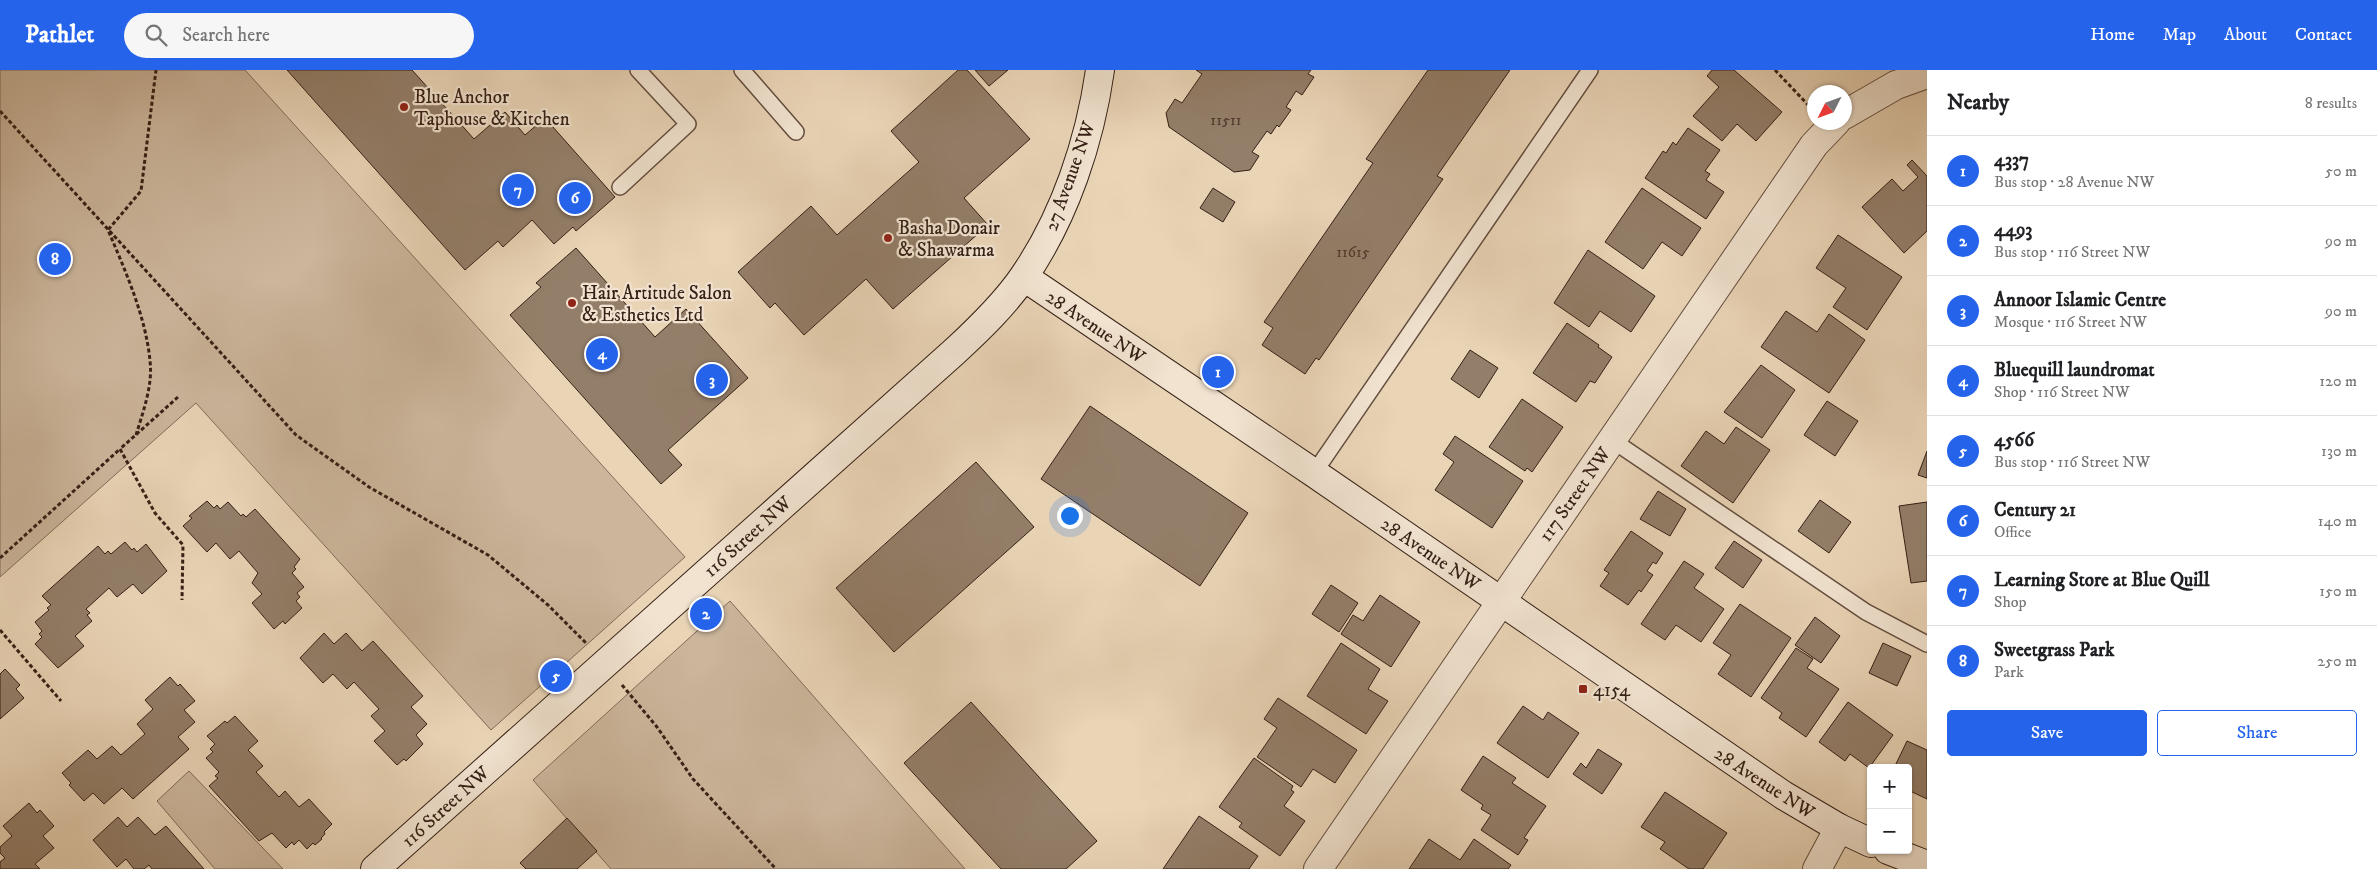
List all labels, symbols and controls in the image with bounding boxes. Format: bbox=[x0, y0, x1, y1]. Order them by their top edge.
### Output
search box bbox=[124, 13, 474, 58]
text: Pathlet bbox=[25, 20, 94, 50]
icon: search bbox=[142, 21, 170, 49]
text: Search here bbox=[182, 24, 270, 47]
text: Home bbox=[2090, 24, 2135, 46]
text: Map bbox=[2163, 24, 2196, 46]
text: About bbox=[2224, 24, 2267, 46]
text: Contact bbox=[2295, 24, 2352, 46]
north arrow bbox=[1807, 85, 1852, 130]
place label: Blue Anchor Taphouse & Kitchen bbox=[414, 86, 570, 131]
text: Nearby bbox=[1947, 90, 2009, 116]
text: 8 results bbox=[2305, 93, 2357, 113]
marker: Blue Anchor Taphouse & Kitchen bbox=[398, 101, 410, 113]
house number: 11511 bbox=[1210, 110, 1242, 130]
street label: 27 Avenue NW bbox=[1040, 118, 1101, 234]
text: 4337 bbox=[1994, 149, 2029, 172]
text: 1 bbox=[1960, 161, 1966, 181]
text: 50 m bbox=[2325, 161, 2357, 181]
pin: 7 bbox=[502, 171, 534, 209]
text: Bus stop · 28 Avenue NW bbox=[1994, 172, 2154, 192]
pin: 6 bbox=[559, 179, 591, 217]
place label: Basha Donair & Shawarma bbox=[898, 217, 1000, 262]
text: 4493 bbox=[1994, 219, 2032, 242]
text: 2 bbox=[1959, 231, 1967, 251]
text: 90 m bbox=[2325, 231, 2357, 251]
marker: Basha Donair & Shawarma bbox=[882, 232, 894, 244]
pin: 8 bbox=[39, 240, 71, 278]
house number: 11615 bbox=[1336, 242, 1370, 262]
text: Bus stop · 116 Street NW bbox=[1994, 242, 2150, 262]
place label: Hair Artitude Salon & Esthetics Ltd bbox=[582, 282, 732, 327]
street label: 28 Avenue NW bbox=[1041, 286, 1150, 369]
text: Annoor Islamic Centre bbox=[1994, 289, 2166, 312]
marker: Hair Artitude Salon & Esthetics Ltd bbox=[566, 297, 578, 309]
text: 3 bbox=[1960, 301, 1966, 321]
text: 90 m bbox=[2325, 301, 2357, 321]
text: Mosque · 116 Street NW bbox=[1994, 312, 2147, 332]
pin: 4 bbox=[586, 335, 618, 373]
pin: 1 bbox=[1202, 353, 1234, 391]
text: Bluequill laundromat bbox=[1994, 359, 2155, 382]
pin: 3 bbox=[696, 361, 728, 399]
text: 4 bbox=[1958, 371, 1968, 391]
text: 120 m bbox=[2319, 371, 2357, 391]
text: Shop · 116 Street NW bbox=[1994, 382, 2130, 402]
text: 4566 bbox=[1994, 429, 2034, 452]
text: 5 bbox=[1959, 441, 1967, 461]
text: 130 m bbox=[2321, 441, 2357, 461]
street label: 117 Street NW bbox=[1534, 443, 1617, 547]
text: Bus stop · 116 Street NW bbox=[1994, 452, 2150, 472]
street label: 116 Street NW bbox=[699, 491, 797, 582]
text: Century 21 bbox=[1994, 499, 2076, 522]
your location bbox=[1057, 503, 1083, 529]
text: 6 bbox=[1959, 511, 1967, 531]
text: 140 m bbox=[2318, 511, 2357, 531]
street label: 28 Avenue NW bbox=[1376, 513, 1485, 596]
text: Office bbox=[1994, 522, 2031, 542]
text: Learning Store at Blue Quill bbox=[1994, 569, 2210, 592]
text: 7 bbox=[1959, 581, 1967, 601]
text: 150 m bbox=[2319, 581, 2357, 601]
text: Shop bbox=[1994, 592, 2027, 612]
pin: 2 bbox=[690, 595, 722, 633]
text: Sweetgrass Park bbox=[1994, 639, 2114, 662]
text: 8 bbox=[1959, 651, 1967, 671]
text: 250 m bbox=[2317, 651, 2357, 671]
pin: 5 bbox=[540, 657, 572, 695]
text: Park bbox=[1994, 662, 2024, 682]
place label: 4154 bbox=[1593, 679, 1631, 702]
marker: 4154 bbox=[1577, 683, 1589, 695]
button: Save bbox=[1947, 710, 2147, 756]
button: Share bbox=[2157, 710, 2357, 756]
street label: 28 Avenue NW bbox=[1710, 742, 1819, 824]
street label: 116 Street NW bbox=[397, 761, 495, 852]
map controls bbox=[1867, 764, 1912, 854]
button: + bbox=[1867, 764, 1912, 809]
button: − bbox=[1867, 809, 1912, 854]

